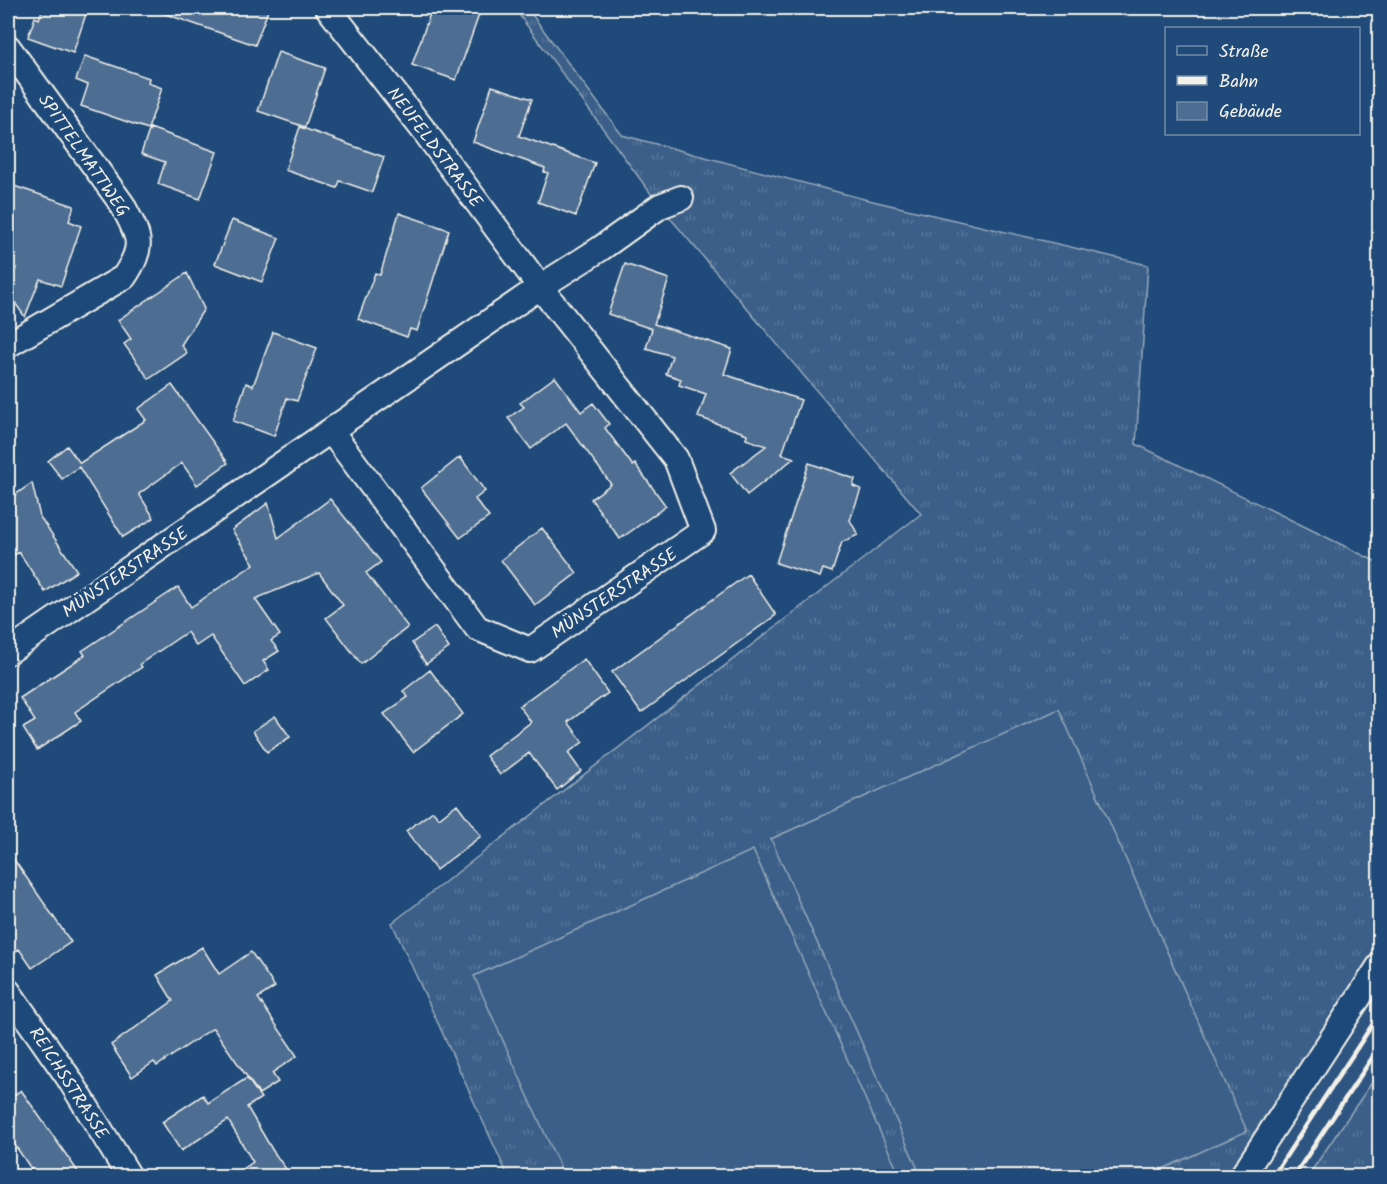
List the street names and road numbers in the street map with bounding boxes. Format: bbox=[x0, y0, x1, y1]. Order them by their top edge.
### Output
street label: NEUFELDSTRASSE bbox=[379, 81, 489, 215]
street label: SPITTELMATTWEG bbox=[29, 88, 136, 223]
street label: MÜNSTERSTRASSE bbox=[57, 520, 195, 627]
street label: MÜNSTERSTRASSE bbox=[546, 541, 684, 648]
street label: REICHSSTRASSE bbox=[20, 1022, 115, 1146]

